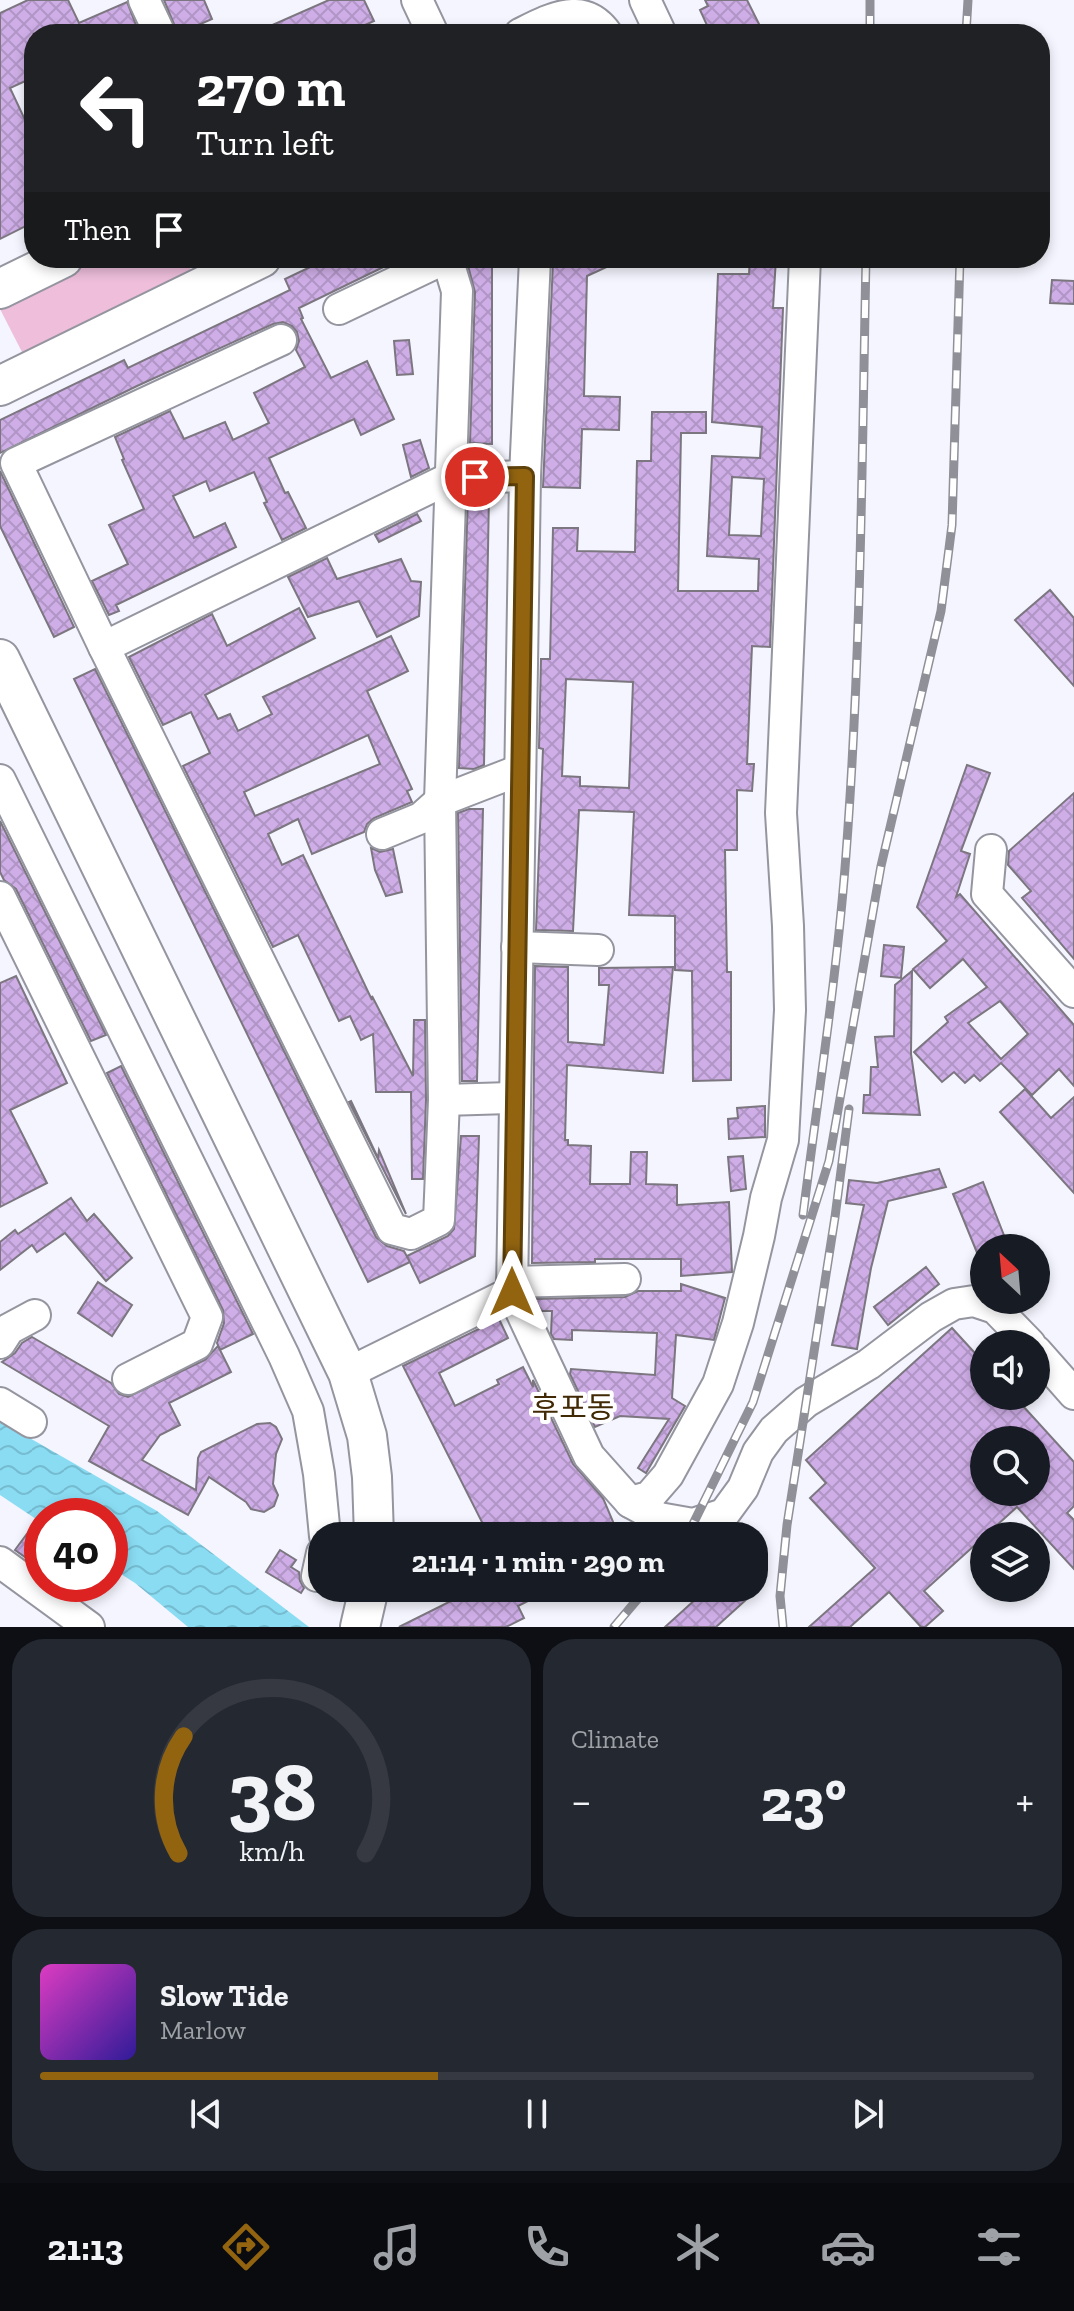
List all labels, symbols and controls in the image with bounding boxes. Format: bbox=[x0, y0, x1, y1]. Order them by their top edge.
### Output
text: 270 m bbox=[196, 53, 346, 120]
icon: left bbox=[64, 56, 168, 160]
text: Turn left bbox=[196, 121, 334, 164]
icon: arrive bbox=[147, 208, 191, 252]
text: Then bbox=[64, 212, 131, 248]
pin bbox=[441, 443, 509, 511]
icon: arrive bbox=[453, 455, 497, 499]
north arrow bbox=[970, 1234, 1050, 1314]
map controls bbox=[970, 1234, 1050, 1602]
position arrow bbox=[470, 1250, 554, 1334]
button: sound bbox=[970, 1330, 1050, 1410]
district label: 후포동 bbox=[532, 1390, 614, 1426]
button: search bbox=[970, 1426, 1050, 1506]
speed limit sign: 40 bbox=[24, 1498, 128, 1602]
button: layers bbox=[970, 1522, 1050, 1602]
text: 21:14 · 1 min · 290 m bbox=[411, 1544, 665, 1580]
text: Climate bbox=[571, 1723, 659, 1755]
text: 38 bbox=[227, 1741, 316, 1841]
text: 23° bbox=[761, 1764, 847, 1836]
text: − bbox=[571, 1774, 592, 1827]
text: + bbox=[1015, 1774, 1034, 1827]
text: km/h bbox=[239, 1834, 304, 1868]
text: Slow Tide bbox=[160, 1978, 288, 2014]
text: Marlow bbox=[160, 2014, 246, 2046]
icon: previous bbox=[184, 2092, 228, 2136]
icon: pause bbox=[515, 2092, 559, 2136]
icon: next bbox=[846, 2092, 890, 2136]
icon: directions bbox=[218, 2219, 274, 2275]
icon: music bbox=[369, 2219, 425, 2275]
icon: phone bbox=[519, 2219, 575, 2275]
icon: climate bbox=[670, 2219, 726, 2275]
icon: car bbox=[820, 2219, 876, 2275]
icon: filters bbox=[971, 2219, 1027, 2275]
text: 21:13 bbox=[47, 2226, 124, 2269]

